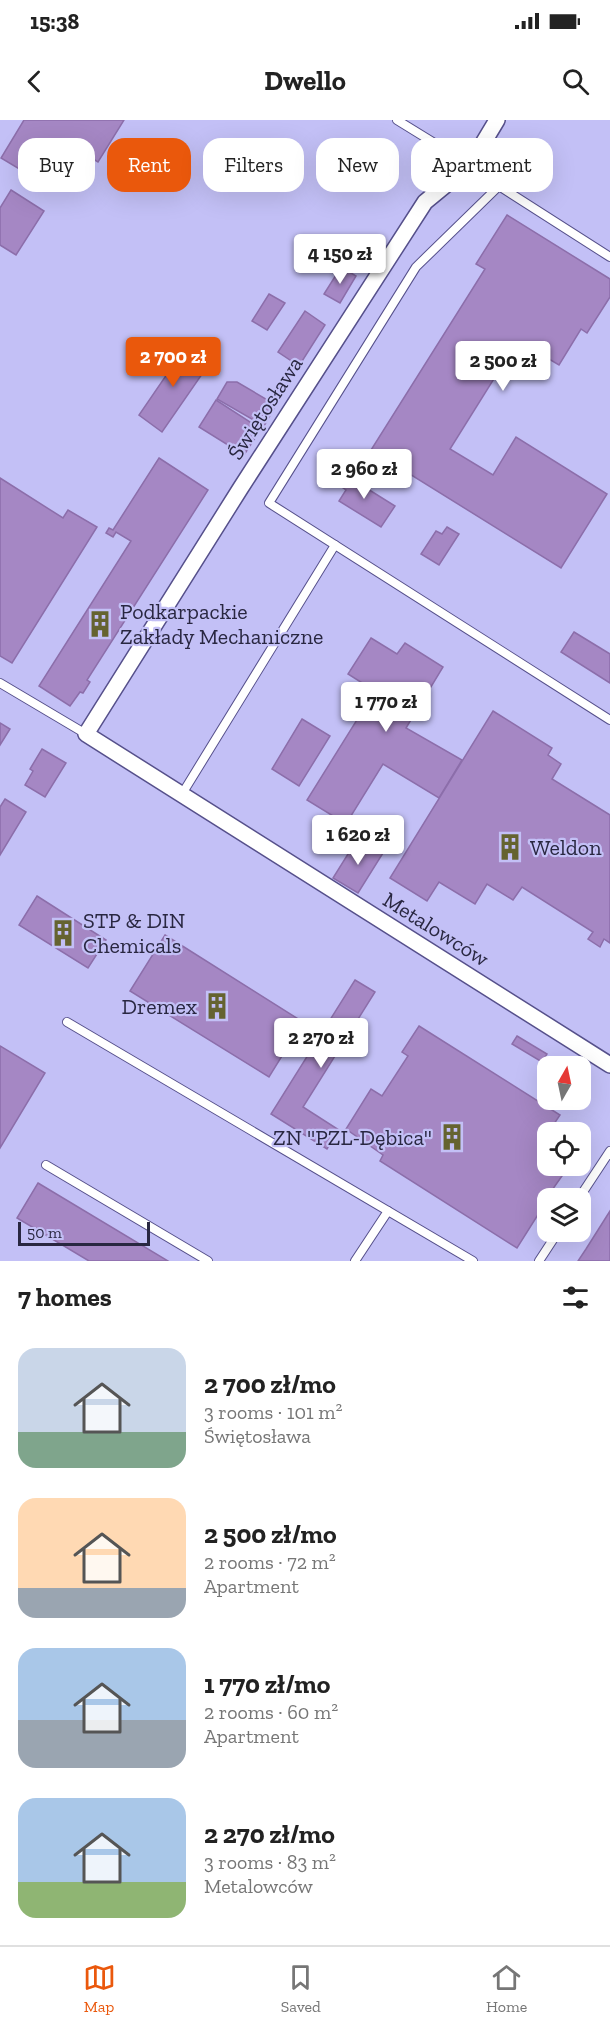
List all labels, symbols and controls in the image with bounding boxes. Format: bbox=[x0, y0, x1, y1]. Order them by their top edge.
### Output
text: 15:38 bbox=[30, 8, 79, 35]
icon: back bbox=[18, 65, 51, 98]
text: Dwello bbox=[264, 65, 346, 97]
icon: search bbox=[559, 65, 592, 98]
chip: Buy bbox=[18, 138, 95, 192]
chip: Rent bbox=[107, 138, 191, 192]
chip: Filters bbox=[203, 138, 304, 192]
chip: New bbox=[316, 138, 399, 192]
chip: Apartment bbox=[411, 138, 553, 192]
pin: 4 150 zł bbox=[278, 234, 402, 285]
text: 4 150 zł bbox=[308, 241, 372, 265]
pin: 2 700 zł bbox=[111, 337, 235, 388]
pin: 2 500 zł bbox=[441, 341, 565, 392]
text: 2 700 zł bbox=[140, 344, 206, 368]
text: 2 500 zł bbox=[469, 348, 537, 372]
street label: Świętosława bbox=[222, 351, 309, 465]
pin: 2 960 zł bbox=[302, 449, 426, 500]
text: 2 960 zł bbox=[331, 456, 397, 480]
place label: Podkarpackie Zakłady Mechaniczne bbox=[120, 598, 323, 650]
building icon: Podkarpackie Zakłady Mechaniczne bbox=[85, 609, 115, 639]
pin: 1 770 zł bbox=[324, 682, 448, 733]
text: 1 770 zł bbox=[355, 689, 417, 713]
pin: 1 620 zł bbox=[296, 815, 420, 866]
text: 1 620 zł bbox=[326, 822, 390, 846]
building icon: Weldon bbox=[495, 832, 525, 862]
place label: Weldon bbox=[530, 834, 602, 861]
street label: Metalowców bbox=[378, 886, 494, 972]
place label: STP & DIN Chemicals bbox=[83, 907, 185, 959]
building icon: STP & DIN Chemicals bbox=[48, 918, 78, 948]
building icon: Dremex bbox=[202, 991, 232, 1021]
place label: Dremex bbox=[121, 993, 197, 1020]
pin: 2 270 zł bbox=[259, 1018, 383, 1069]
text: 2 270 zł bbox=[288, 1025, 354, 1049]
north arrow bbox=[537, 1056, 591, 1110]
map controls bbox=[537, 1056, 591, 1242]
building icon: ZN "PZL-Dębica" bbox=[437, 1122, 467, 1152]
button: locate bbox=[537, 1122, 591, 1176]
place label: ZN "PZL-Dębica" bbox=[273, 1124, 432, 1151]
button: layers bbox=[537, 1188, 591, 1242]
scale bar bbox=[18, 1219, 150, 1246]
text: 50 m bbox=[27, 1223, 62, 1242]
text: 7 homes bbox=[18, 1281, 112, 1313]
icon: filters bbox=[559, 1281, 592, 1314]
text: 2 700 zł/mo bbox=[204, 1368, 336, 1400]
icon: home bbox=[66, 1372, 138, 1444]
text: 3 rooms · 101 m² bbox=[204, 1400, 342, 1424]
text: Świętosława bbox=[204, 1424, 311, 1448]
text: 2 500 zł/mo bbox=[204, 1518, 337, 1550]
icon: home bbox=[66, 1522, 138, 1594]
text: 2 rooms · 72 m² bbox=[204, 1550, 336, 1574]
text: Apartment bbox=[204, 1574, 299, 1598]
text: 1 770 zł/mo bbox=[204, 1668, 330, 1700]
icon: home bbox=[66, 1672, 138, 1744]
text: 2 rooms · 60 m² bbox=[204, 1700, 338, 1724]
text: Apartment bbox=[204, 1724, 299, 1748]
text: 2 270 zł/mo bbox=[204, 1818, 335, 1850]
icon: home bbox=[66, 1822, 138, 1894]
text: 3 rooms · 83 m² bbox=[204, 1850, 336, 1874]
text: Metalowców bbox=[204, 1874, 313, 1898]
tab: Map bbox=[83, 1961, 116, 2016]
tab: Saved bbox=[281, 1961, 321, 2016]
tab: Home bbox=[486, 1961, 527, 2016]

